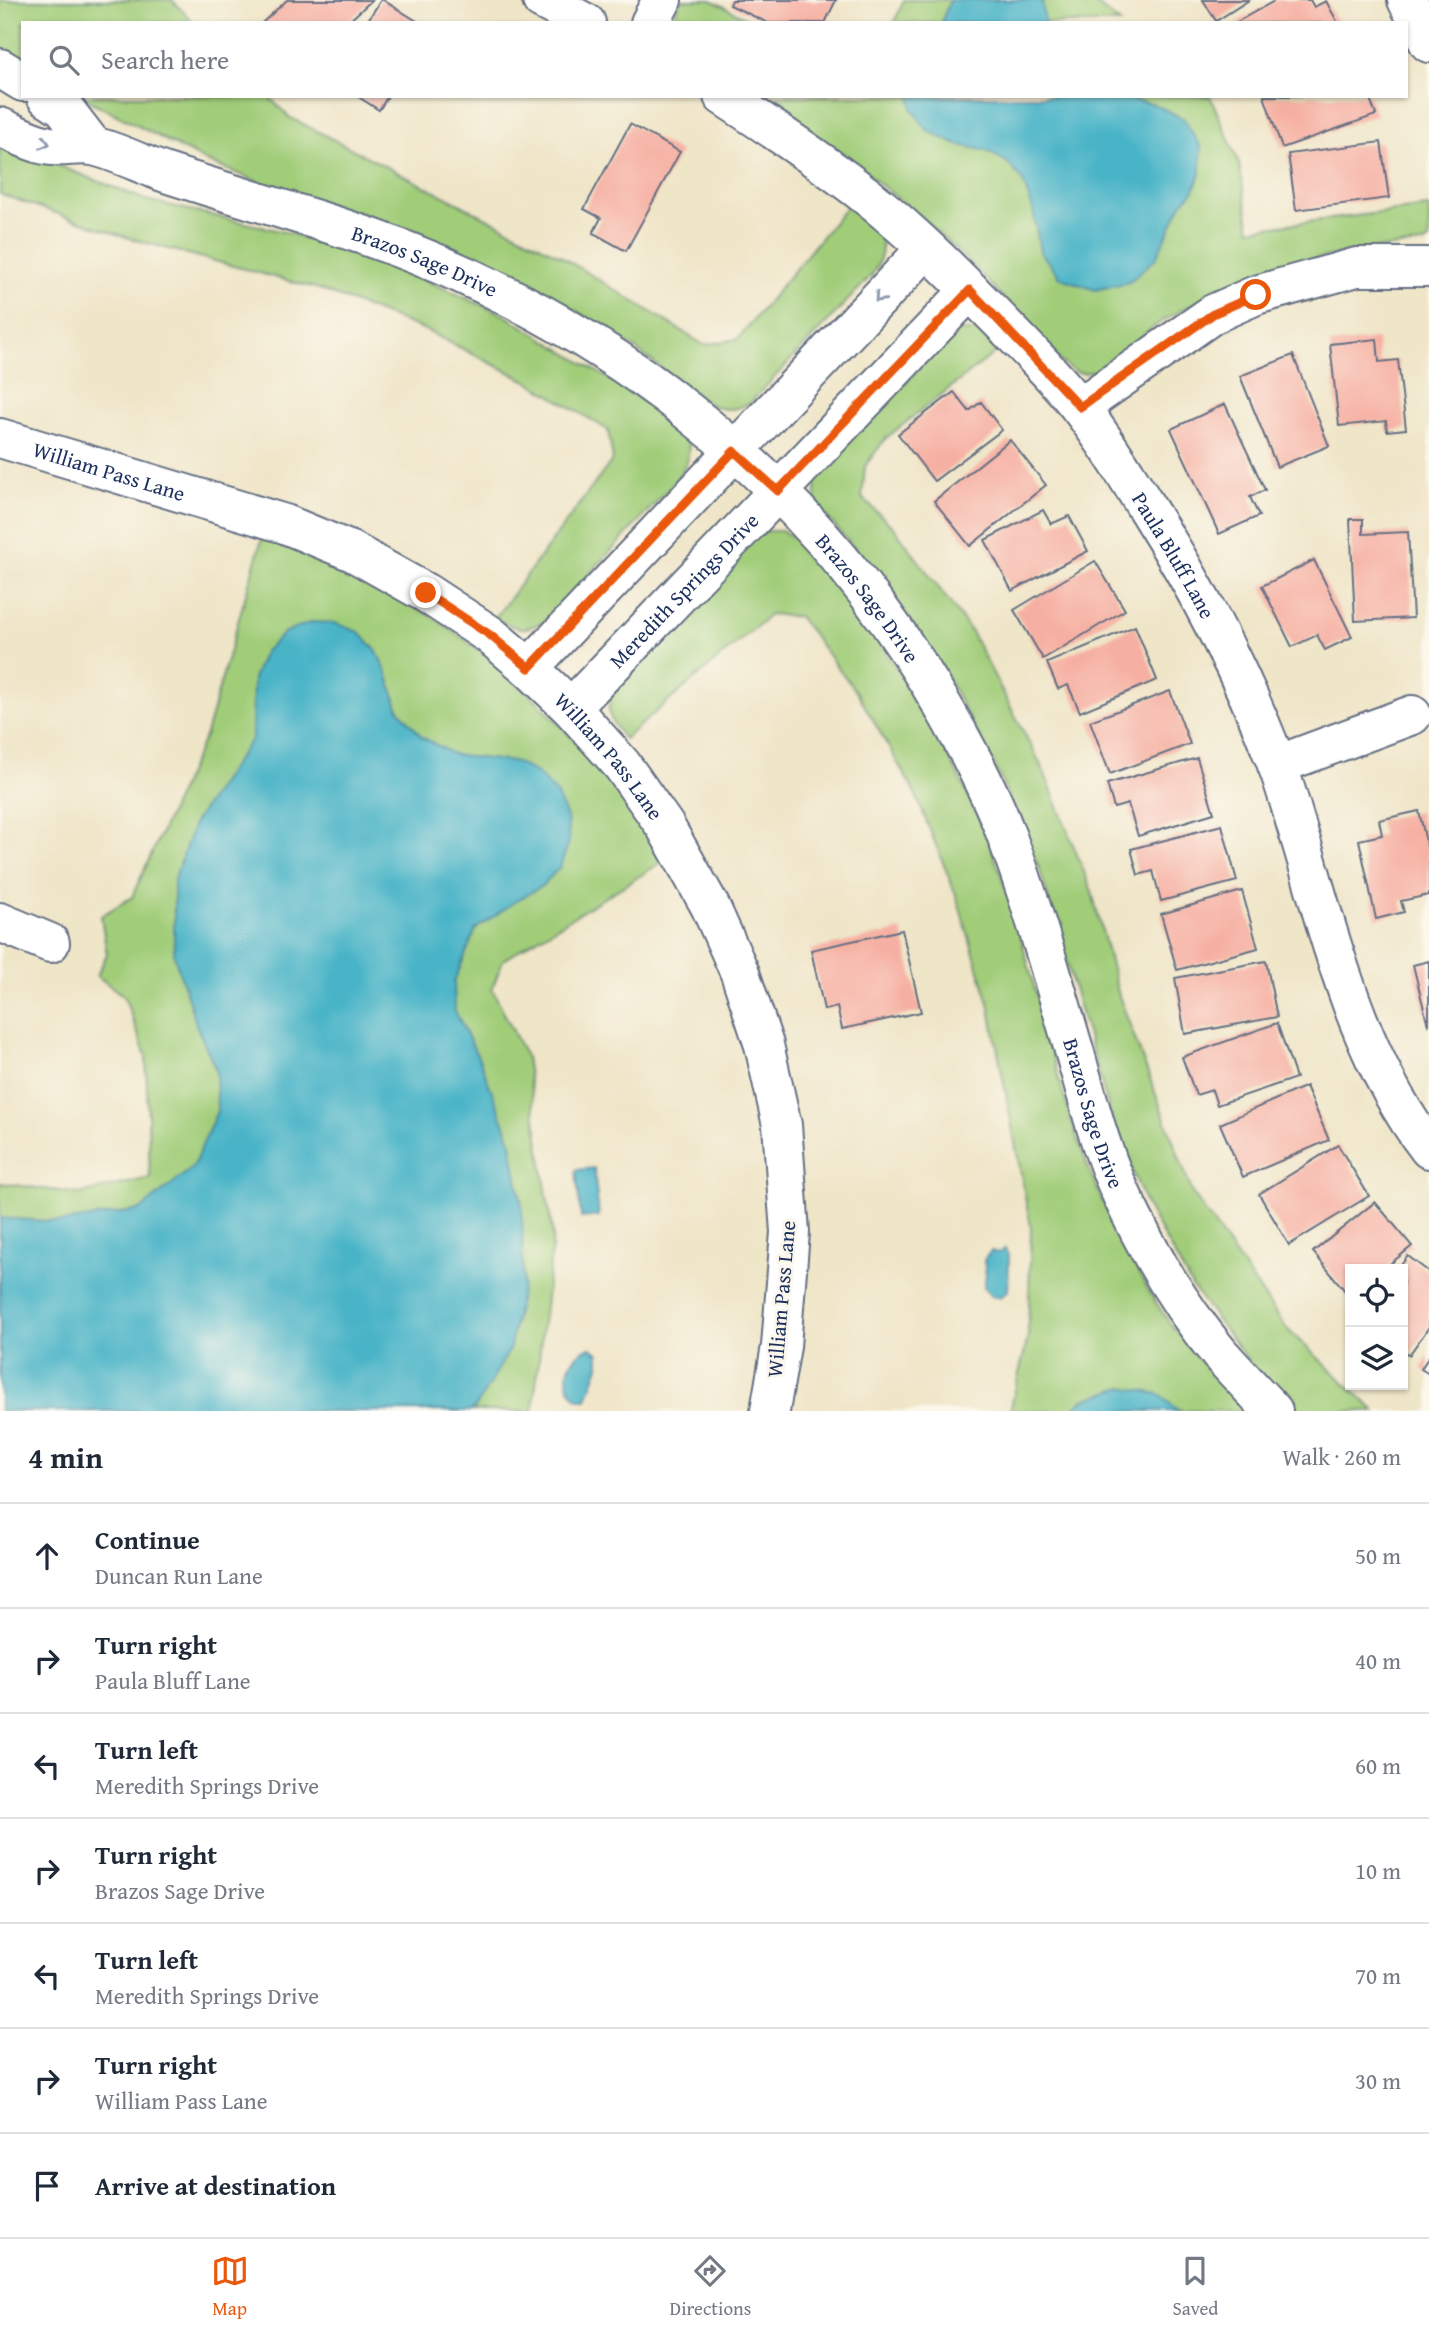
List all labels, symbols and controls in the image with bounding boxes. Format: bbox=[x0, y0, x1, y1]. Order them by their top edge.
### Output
search box bbox=[21, 21, 1408, 98]
text: Search here bbox=[101, 40, 229, 79]
icon: search bbox=[45, 41, 83, 79]
one-way arrow bbox=[39, 135, 51, 150]
street label: Brazos Sage Drive bbox=[348, 217, 503, 305]
route start bbox=[1240, 279, 1271, 310]
one-way arrow bbox=[875, 290, 888, 303]
street label: William Pass Lane bbox=[29, 433, 189, 509]
street label: Paula Bluff Lane bbox=[1125, 486, 1223, 624]
street label: Meredith Springs Drive bbox=[602, 505, 766, 675]
street label: Brazos Sage Drive bbox=[809, 526, 928, 669]
route end bbox=[410, 577, 441, 608]
street label: William Pass Lane bbox=[548, 685, 671, 826]
street label: Brazos Sage Drive bbox=[1056, 1034, 1132, 1193]
street label: William Pass Lane bbox=[759, 1219, 803, 1379]
map controls bbox=[1345, 1264, 1408, 1390]
button: locate bbox=[1345, 1264, 1408, 1327]
button: layers bbox=[1345, 1327, 1408, 1390]
text: 4 min bbox=[28, 1435, 103, 1479]
text: Walk · 260 m bbox=[1282, 1440, 1401, 1473]
text: Continue bbox=[95, 1520, 200, 1559]
icon: ahead bbox=[28, 1537, 66, 1575]
text: 50 m bbox=[1355, 1539, 1401, 1572]
text: Duncan Run Lane bbox=[95, 1559, 263, 1592]
text: Turn right bbox=[95, 1625, 217, 1664]
icon: right bbox=[28, 1642, 66, 1680]
text: 40 m bbox=[1355, 1644, 1401, 1677]
text: Paula Bluff Lane bbox=[95, 1664, 251, 1697]
text: Turn left bbox=[95, 1730, 198, 1769]
icon: left bbox=[28, 1747, 66, 1785]
text: 60 m bbox=[1355, 1749, 1401, 1782]
text: Meredith Springs Drive bbox=[95, 1769, 319, 1802]
text: Turn right bbox=[95, 1835, 217, 1874]
icon: right bbox=[28, 1852, 66, 1890]
text: 10 m bbox=[1355, 1854, 1401, 1887]
text: Brazos Sage Drive bbox=[95, 1874, 265, 1907]
text: Turn left bbox=[95, 1940, 198, 1979]
icon: left bbox=[28, 1957, 66, 1995]
text: 70 m bbox=[1355, 1959, 1401, 1992]
text: Meredith Springs Drive bbox=[95, 1979, 319, 2012]
text: Turn right bbox=[95, 2045, 217, 2084]
icon: right bbox=[28, 2062, 66, 2100]
text: 30 m bbox=[1355, 2064, 1401, 2097]
text: William Pass Lane bbox=[95, 2084, 267, 2117]
text: Arrive at destination bbox=[95, 2166, 336, 2205]
icon: arrive bbox=[28, 2167, 66, 2205]
tab: Map bbox=[211, 2252, 249, 2322]
tab: Directions bbox=[670, 2252, 751, 2322]
tab: Saved bbox=[1172, 2252, 1218, 2322]

